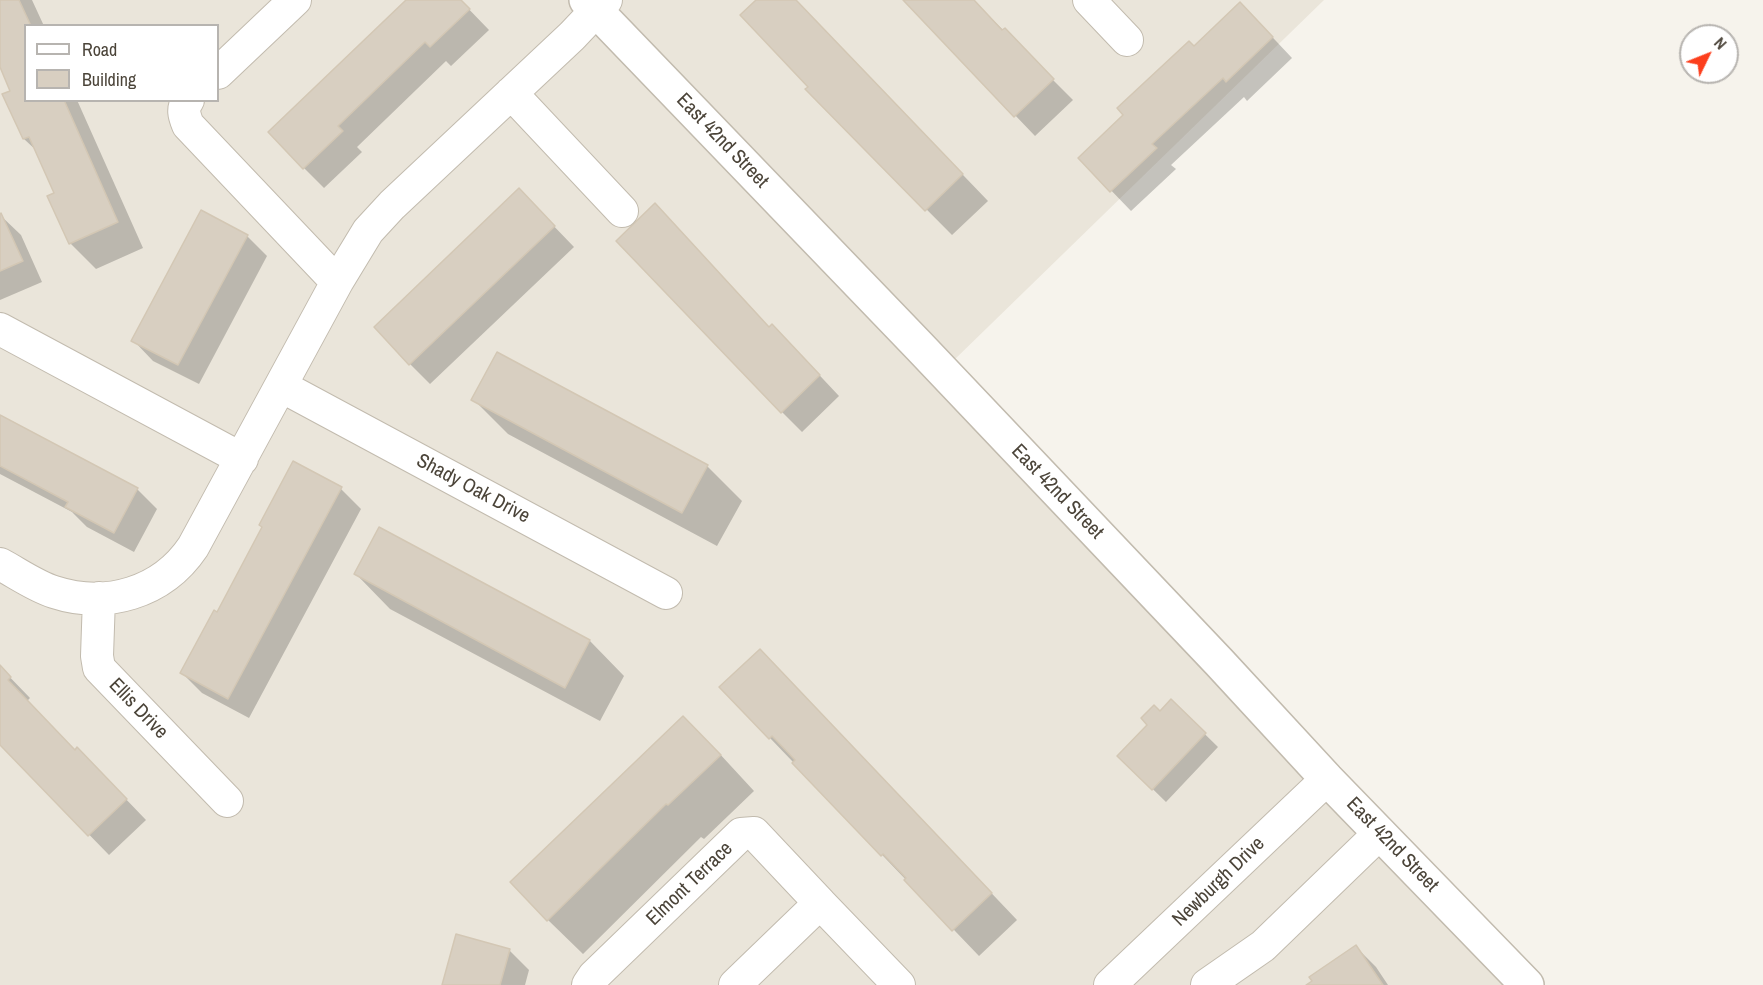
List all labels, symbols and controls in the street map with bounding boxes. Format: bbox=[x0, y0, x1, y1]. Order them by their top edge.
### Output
legend bbox=[24, 24, 219, 102]
north arrow bbox=[1679, 24, 1739, 84]
text: N bbox=[1709, 32, 1732, 54]
text: Road bbox=[82, 37, 117, 62]
text: Building bbox=[82, 67, 136, 92]
street label: East 42nd Street bbox=[671, 89, 773, 193]
street label: East 42nd Street bbox=[1006, 440, 1108, 544]
street label: Shady Oak Drive bbox=[412, 449, 534, 529]
street label: Ellis Drive bbox=[103, 674, 173, 744]
street label: East 42nd Street bbox=[1341, 793, 1443, 897]
street label: Newburgh Drive bbox=[1168, 832, 1270, 932]
street label: Elmont Terrace bbox=[642, 837, 738, 931]

